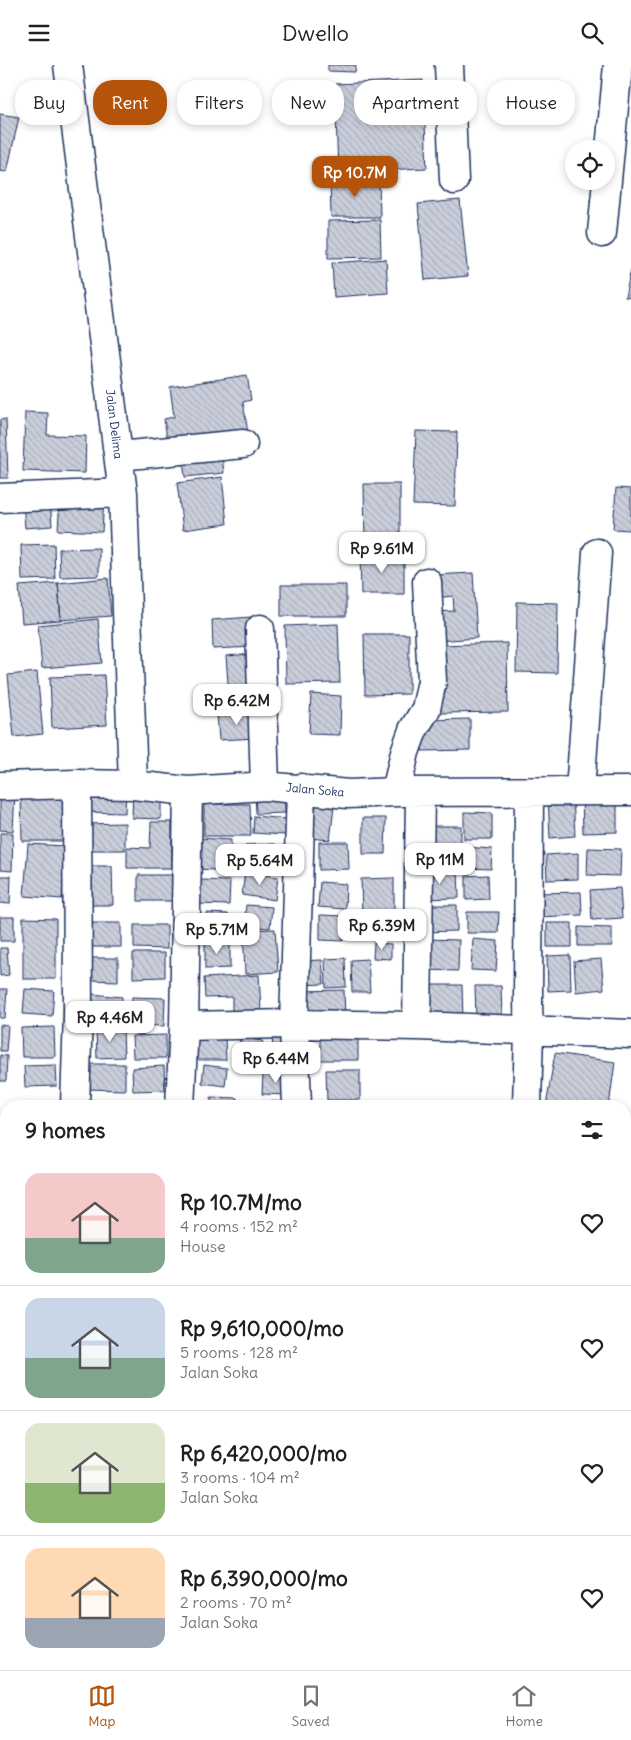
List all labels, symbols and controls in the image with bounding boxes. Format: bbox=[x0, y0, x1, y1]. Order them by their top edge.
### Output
icon: menu bbox=[25, 19, 53, 47]
text: Dwello bbox=[282, 19, 349, 47]
icon: search bbox=[578, 19, 606, 47]
chip: Buy bbox=[15, 80, 83, 125]
chip: Rent bbox=[93, 80, 167, 125]
chip: Filters bbox=[177, 80, 262, 125]
chip: New bbox=[272, 80, 344, 125]
chip: Apartment bbox=[354, 80, 477, 125]
chip: House bbox=[487, 80, 575, 125]
map controls bbox=[565, 140, 615, 190]
button: locate bbox=[565, 140, 615, 190]
pin: Rp 10.7M bbox=[303, 155, 407, 198]
text: Rp 10.7M bbox=[323, 162, 387, 182]
street label: Jalan Delima bbox=[103, 388, 126, 460]
pin: Rp 9.61M bbox=[330, 531, 434, 574]
text: Rp 9.61M bbox=[350, 538, 414, 558]
pin: Rp 6.42M bbox=[185, 683, 289, 726]
text: Rp 6.42M bbox=[204, 690, 270, 710]
street label: Jalan Soka bbox=[285, 779, 345, 800]
pin: Rp 5.64M bbox=[208, 843, 312, 886]
pin: Rp 11M bbox=[399, 843, 481, 885]
text: Rp 11M bbox=[416, 849, 464, 869]
text: Rp 5.64M bbox=[226, 850, 294, 870]
pin: Rp 6.39M bbox=[330, 909, 434, 951]
pin: Rp 5.71M bbox=[165, 913, 269, 955]
text: Rp 6.39M bbox=[349, 915, 415, 935]
text: Rp 5.71M bbox=[186, 919, 248, 939]
pin: Rp 4.46M bbox=[58, 1001, 162, 1043]
text: Rp 4.46M bbox=[77, 1007, 143, 1027]
pin: Rp 6.44M bbox=[224, 1041, 328, 1084]
text: Rp 6.44M bbox=[243, 1048, 309, 1068]
icon: filters bbox=[578, 1116, 606, 1144]
text: 9 homes bbox=[25, 1117, 105, 1144]
text: Rp 10.7M/mo bbox=[180, 1189, 302, 1216]
icon: home bbox=[65, 1193, 125, 1253]
icon: heart bbox=[578, 1209, 606, 1237]
text: 4 rooms · 152 m² bbox=[180, 1216, 298, 1236]
text: House bbox=[180, 1236, 226, 1256]
text: Rp 9,610,000/mo bbox=[180, 1315, 344, 1342]
icon: home bbox=[65, 1318, 125, 1378]
icon: heart bbox=[578, 1334, 606, 1362]
text: 5 rooms · 128 m² bbox=[180, 1342, 298, 1362]
text: Jalan Soka bbox=[180, 1362, 258, 1382]
text: Rp 6,420,000/mo bbox=[180, 1440, 347, 1467]
icon: home bbox=[65, 1443, 125, 1503]
icon: heart bbox=[578, 1459, 606, 1487]
text: 3 rooms · 104 m² bbox=[180, 1467, 300, 1487]
text: Jalan Soka bbox=[180, 1487, 258, 1507]
text: Rp 6,390,000/mo bbox=[180, 1565, 348, 1592]
icon: home bbox=[65, 1568, 125, 1628]
icon: heart bbox=[578, 1584, 606, 1612]
text: 2 rooms · 70 m² bbox=[180, 1592, 292, 1612]
text: Jalan Soka bbox=[180, 1612, 258, 1632]
tab: Map bbox=[88, 1682, 116, 1730]
tab: Saved bbox=[291, 1682, 330, 1730]
tab: Home bbox=[505, 1682, 543, 1730]

